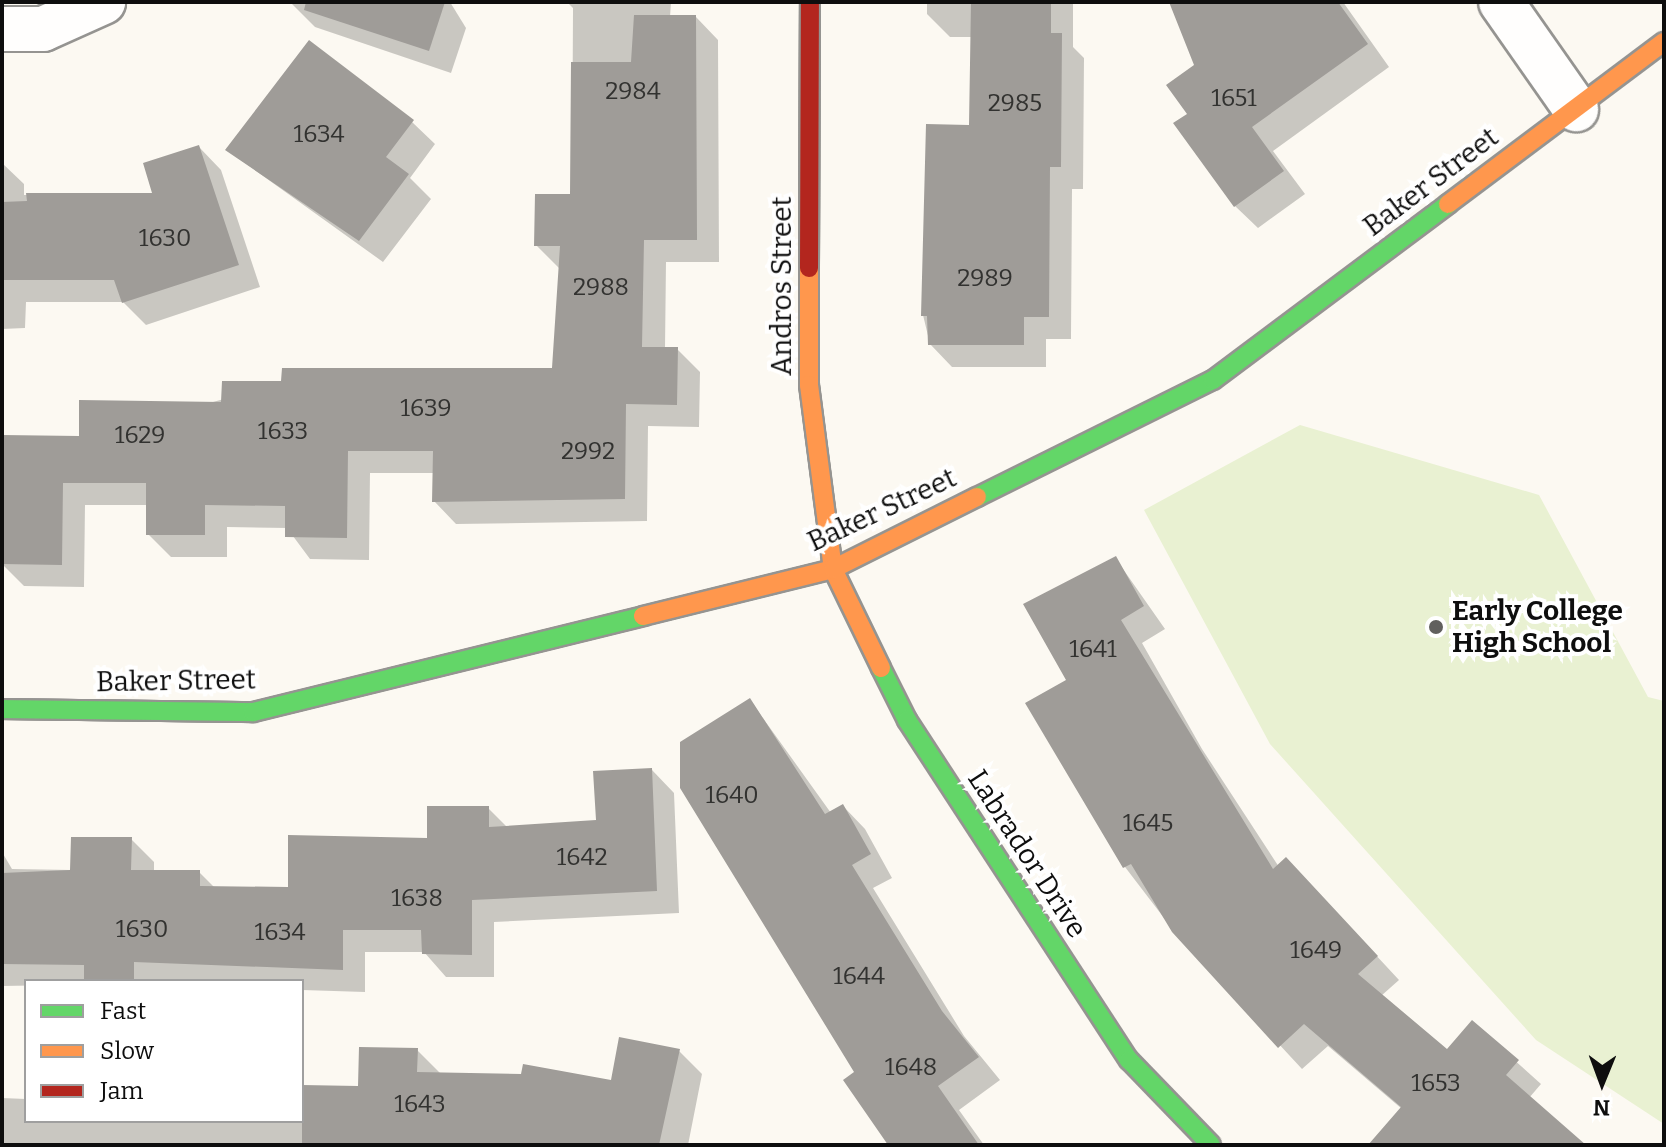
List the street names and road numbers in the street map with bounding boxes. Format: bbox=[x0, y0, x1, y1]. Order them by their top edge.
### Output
street label: Baker Street bbox=[1357, 120, 1505, 244]
street label: Andros Street bbox=[765, 196, 799, 376]
street label: Baker Street bbox=[802, 461, 962, 559]
street label: Baker Street bbox=[96, 663, 256, 699]
street label: Labrador Drive bbox=[960, 764, 1094, 944]

